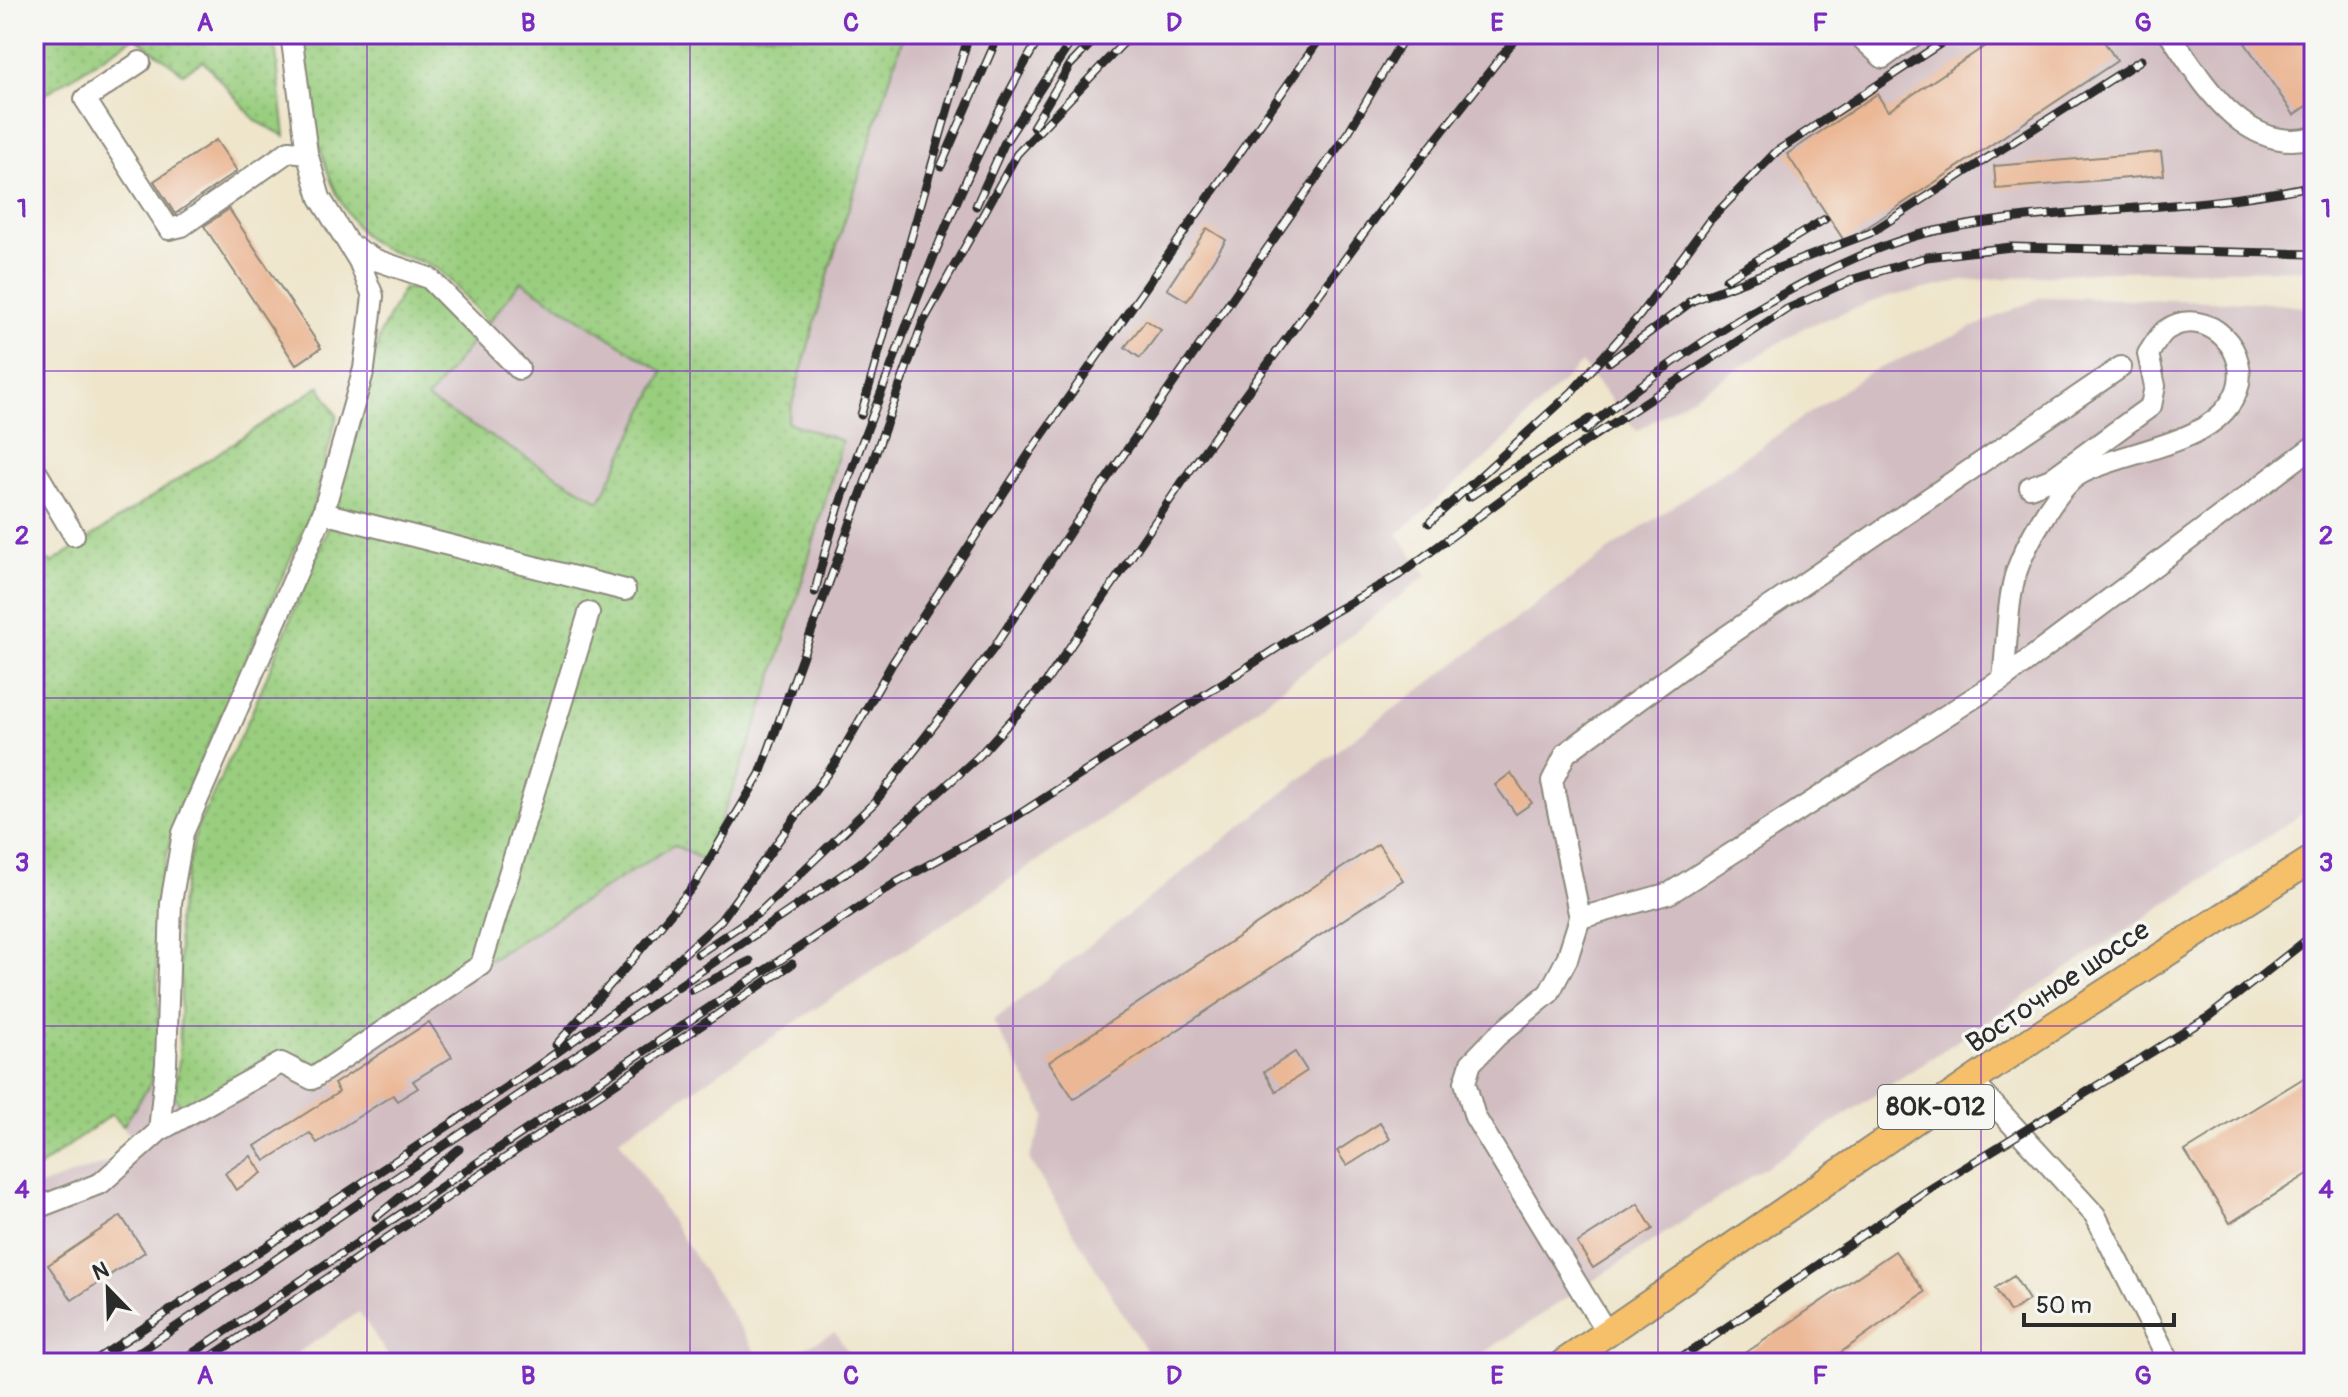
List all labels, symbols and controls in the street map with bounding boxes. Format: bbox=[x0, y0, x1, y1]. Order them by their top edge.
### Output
text: A bbox=[197, 7, 214, 39]
text: B bbox=[521, 7, 535, 39]
text: C bbox=[843, 7, 859, 39]
text: D bbox=[1166, 7, 1182, 39]
text: E bbox=[1490, 7, 1504, 39]
text: F bbox=[1812, 7, 1828, 39]
text: G bbox=[2134, 7, 2152, 39]
text: 1 bbox=[17, 193, 27, 225]
text: 1 bbox=[2321, 193, 2331, 225]
text: 2 bbox=[15, 520, 29, 552]
text: 2 bbox=[2319, 520, 2333, 552]
text: 3 bbox=[15, 847, 29, 879]
text: 3 bbox=[2319, 847, 2333, 879]
street label: Восточное шоссе bbox=[1960, 913, 2157, 1061]
road number: 80К-012 bbox=[1878, 1085, 1994, 1129]
text: 4 bbox=[14, 1174, 30, 1206]
text: 4 bbox=[2318, 1174, 2334, 1206]
north arrow bbox=[68, 1249, 148, 1329]
text: N bbox=[88, 1256, 113, 1287]
scale bar bbox=[2024, 1277, 2174, 1327]
text: 50 m bbox=[2036, 1291, 2092, 1320]
text: A bbox=[197, 1360, 214, 1392]
text: B bbox=[521, 1360, 535, 1392]
text: C bbox=[843, 1360, 859, 1392]
text: D bbox=[1166, 1360, 1182, 1392]
text: E bbox=[1490, 1360, 1504, 1392]
text: F bbox=[1812, 1360, 1828, 1392]
text: G bbox=[2134, 1360, 2152, 1392]

